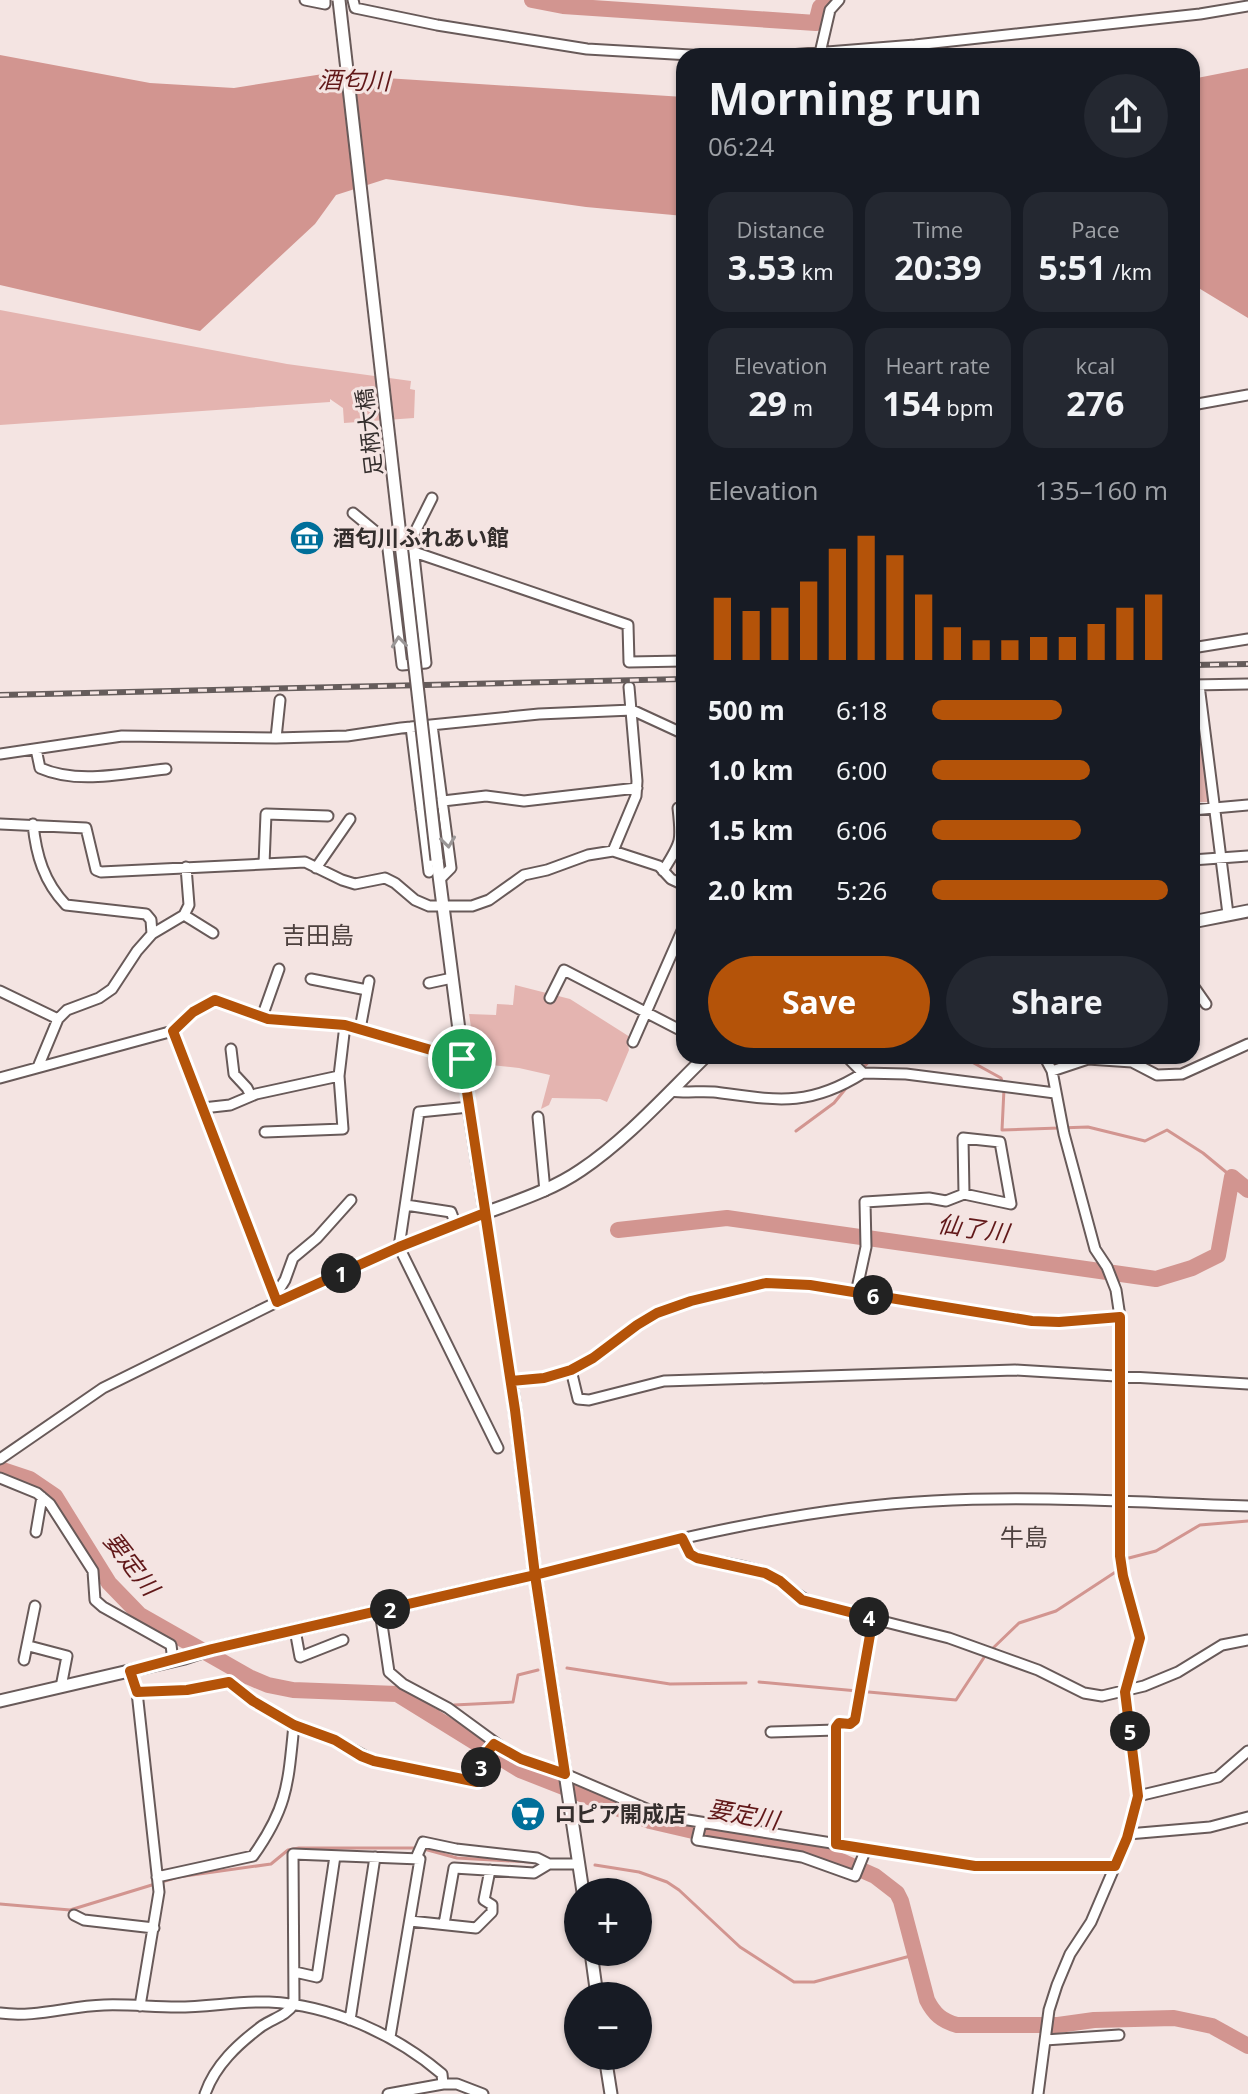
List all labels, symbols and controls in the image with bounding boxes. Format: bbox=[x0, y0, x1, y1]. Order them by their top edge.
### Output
water label: 酒匂川 bbox=[318, 62, 393, 97]
text: Morning run bbox=[708, 68, 982, 128]
button: share bbox=[1084, 74, 1168, 158]
text: 06:24 bbox=[708, 128, 774, 164]
text: Distance bbox=[736, 214, 825, 244]
text: Time bbox=[913, 214, 963, 244]
text: Pace bbox=[1071, 214, 1120, 244]
text: 3.53 bbox=[728, 244, 796, 290]
text: 20:39 bbox=[894, 244, 982, 290]
text: 5:51 bbox=[1038, 244, 1106, 290]
text: km bbox=[796, 256, 834, 286]
text: /km bbox=[1106, 256, 1152, 286]
text: Elevation bbox=[734, 350, 827, 380]
text: Heart rate bbox=[886, 350, 990, 380]
text: kcal bbox=[1075, 350, 1115, 380]
text: 29 bbox=[748, 380, 787, 426]
text: 154 bbox=[882, 380, 941, 426]
text: 276 bbox=[1066, 380, 1124, 426]
street label: 足柄大橋 bbox=[348, 387, 388, 478]
text: m bbox=[787, 392, 813, 422]
text: bpm bbox=[941, 392, 994, 422]
text: Elevation bbox=[708, 472, 818, 508]
text: 135–160 m bbox=[1035, 472, 1168, 508]
museum icon: 酒匂川ふれあい館 bbox=[288, 519, 326, 557]
place label: 酒匂川ふれあい館 bbox=[333, 522, 509, 552]
one-way arrow bbox=[391, 635, 408, 648]
text: 500 m bbox=[708, 692, 785, 728]
text: 6:18 bbox=[836, 692, 887, 728]
text: 1.0 km bbox=[708, 752, 794, 788]
text: 6:00 bbox=[836, 752, 887, 788]
text: 1.5 km bbox=[708, 812, 794, 848]
text: 6:06 bbox=[836, 812, 887, 848]
one-way arrow bbox=[440, 836, 457, 849]
text: 2.0 km bbox=[708, 872, 794, 908]
text: 5:26 bbox=[836, 872, 887, 908]
district label: 吉田島 bbox=[282, 918, 354, 951]
button: Save bbox=[708, 956, 930, 1048]
button: Share bbox=[946, 956, 1168, 1048]
pin bbox=[428, 1025, 496, 1093]
icon: arrive bbox=[440, 1037, 484, 1081]
water label: 仙了川 bbox=[935, 1206, 1014, 1249]
pin: 1 bbox=[321, 1253, 361, 1293]
text: 1 bbox=[335, 1258, 347, 1288]
pin: 6 bbox=[853, 1275, 893, 1315]
text: 6 bbox=[867, 1280, 879, 1310]
district label: 牛島 bbox=[1000, 1520, 1048, 1553]
water label: 要定川 bbox=[97, 1525, 169, 1604]
pin: 2 bbox=[370, 1589, 410, 1629]
text: 2 bbox=[384, 1594, 396, 1624]
pin: 4 bbox=[849, 1597, 889, 1637]
text: 4 bbox=[863, 1602, 875, 1632]
pin: 5 bbox=[1110, 1711, 1150, 1751]
text: 5 bbox=[1124, 1716, 1136, 1746]
pin: 3 bbox=[461, 1747, 501, 1787]
text: 3 bbox=[475, 1752, 487, 1782]
water label: 要定川 bbox=[705, 1791, 785, 1837]
supermarket icon: ロピア開成店 bbox=[509, 1795, 547, 1833]
place label: ロピア開成店 bbox=[554, 1798, 686, 1828]
map controls bbox=[564, 1878, 652, 2070]
button: + bbox=[564, 1878, 652, 1966]
button: − bbox=[564, 1982, 652, 2070]

